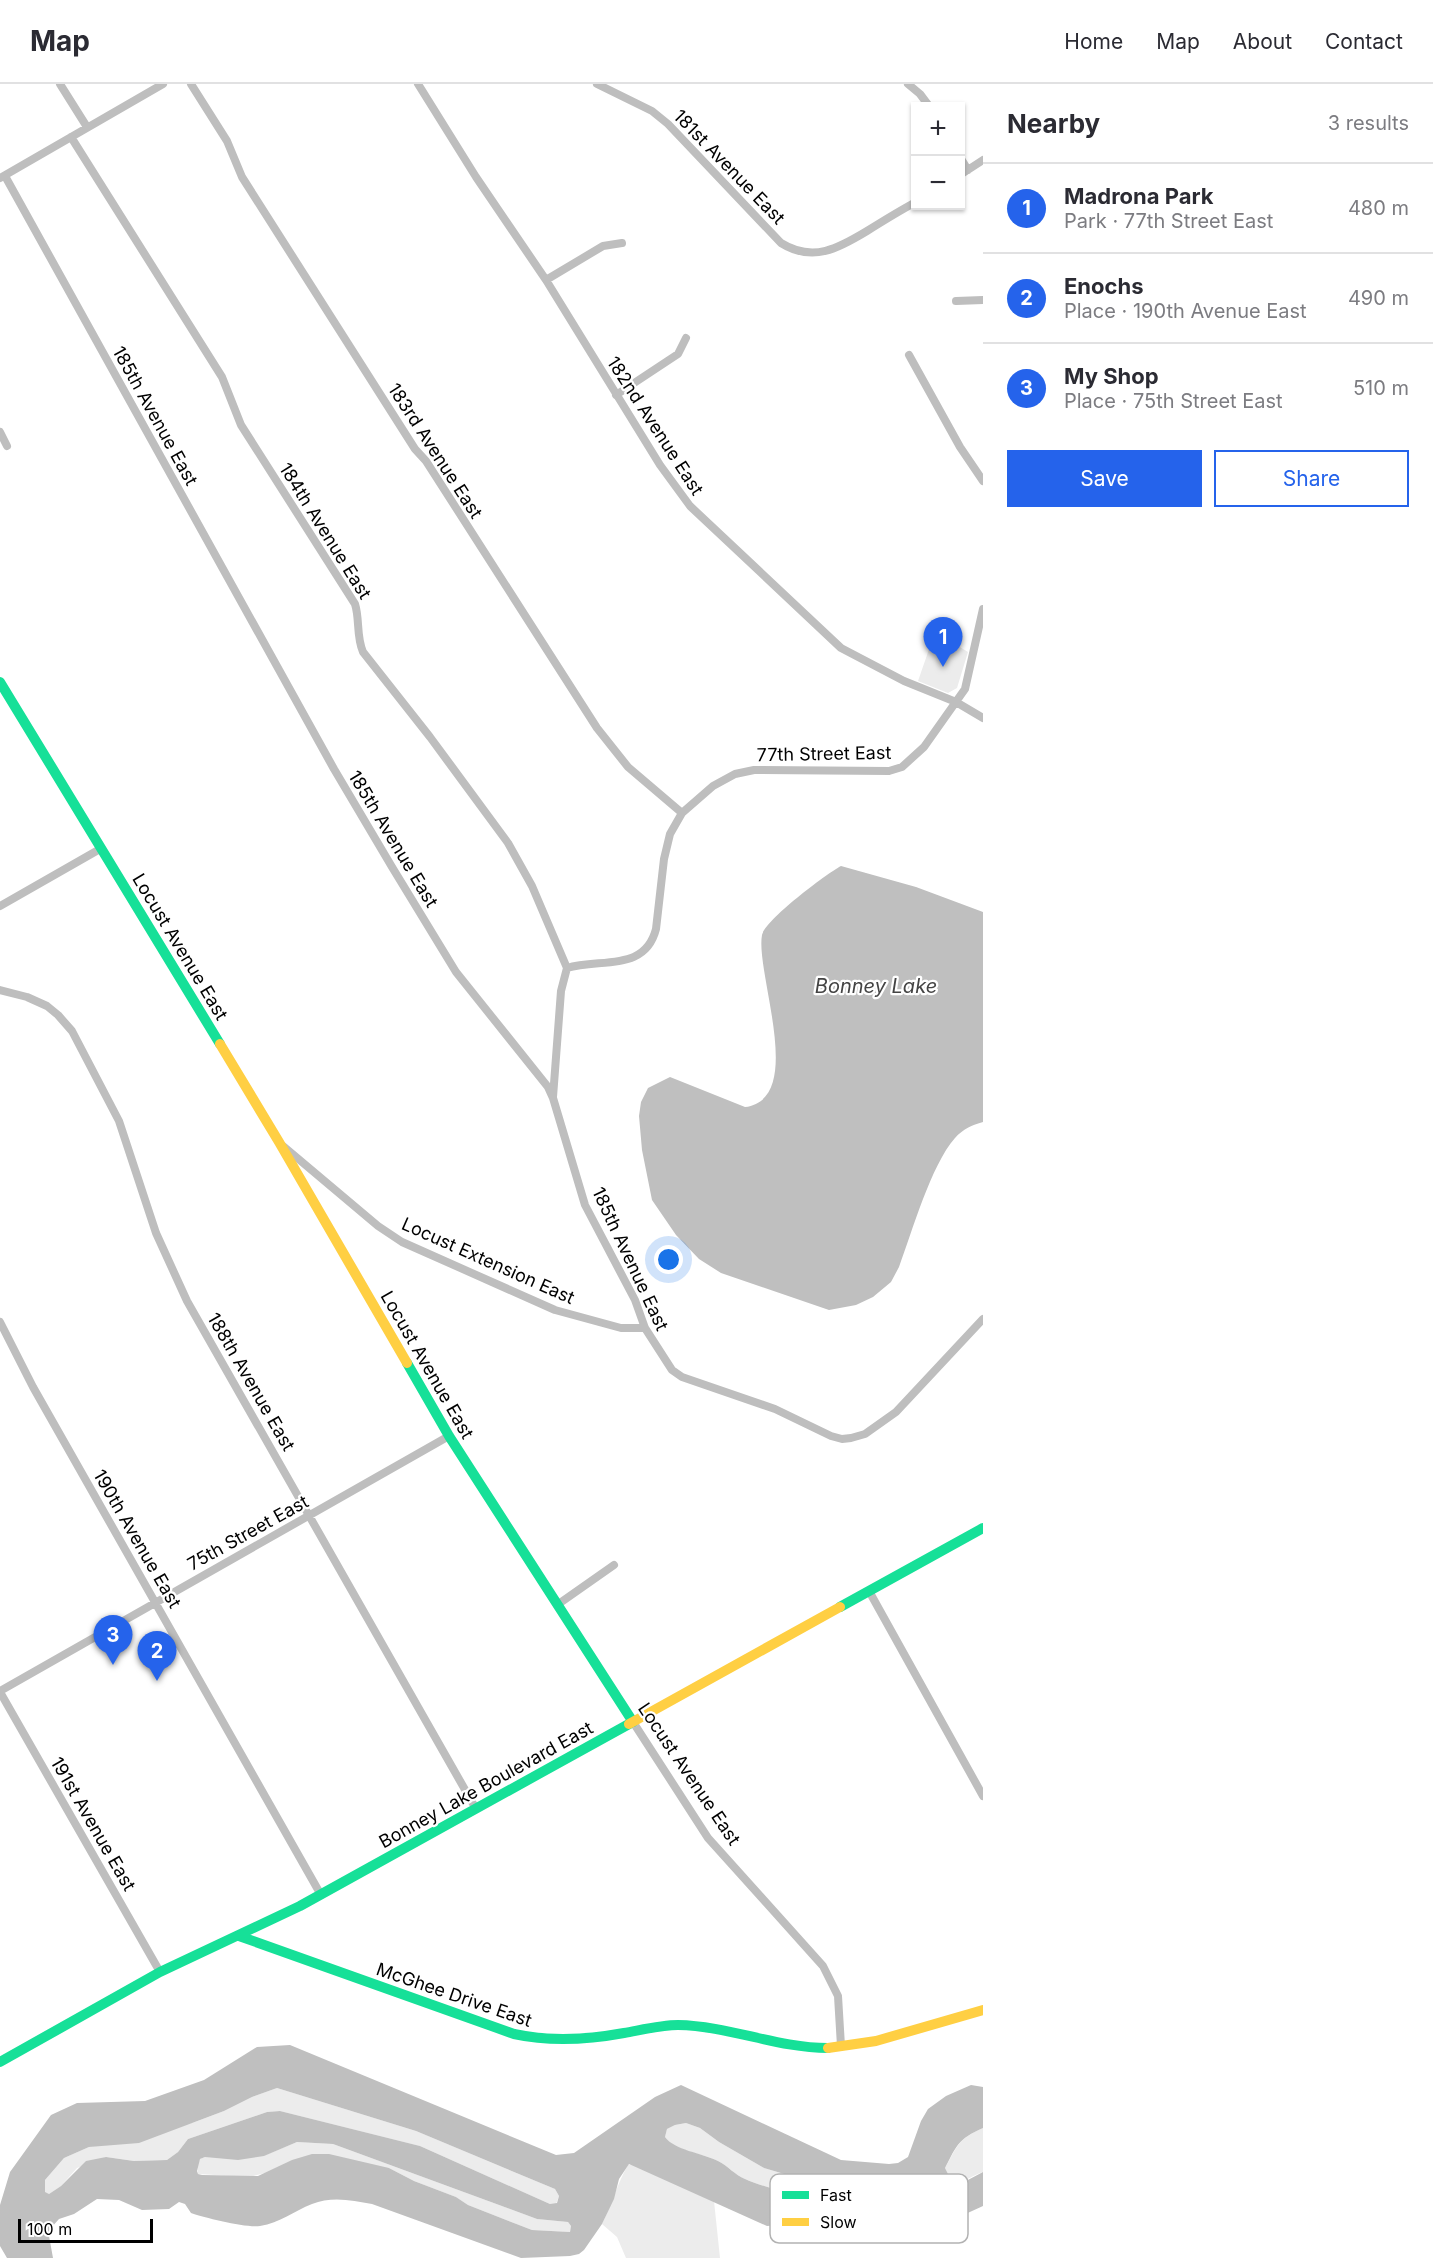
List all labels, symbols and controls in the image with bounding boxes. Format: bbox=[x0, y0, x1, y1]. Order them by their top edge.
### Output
text: Map bbox=[30, 24, 90, 58]
text: Home bbox=[1064, 29, 1123, 54]
text: Map bbox=[1156, 29, 1200, 54]
text: About bbox=[1233, 29, 1292, 54]
text: Contact bbox=[1325, 29, 1403, 54]
map controls bbox=[911, 102, 965, 210]
button: + bbox=[911, 102, 965, 156]
street label: 181st Avenue East bbox=[669, 105, 789, 228]
text: Nearby bbox=[1007, 108, 1100, 139]
text: 3 results bbox=[1328, 111, 1409, 135]
button: − bbox=[911, 156, 965, 210]
text: Madrona Park bbox=[1064, 183, 1214, 209]
text: 1 bbox=[1022, 196, 1031, 220]
text: 480 m bbox=[1348, 196, 1409, 220]
text: Park · 77th Street East bbox=[1064, 209, 1273, 233]
text: Enochs bbox=[1064, 273, 1144, 299]
text: 2 bbox=[1020, 286, 1033, 310]
text: 490 m bbox=[1348, 286, 1409, 310]
text: Place · 190th Avenue East bbox=[1064, 299, 1307, 323]
street label: 185th Avenue East bbox=[109, 343, 202, 489]
street label: 182nd Avenue East bbox=[603, 353, 708, 499]
text: My Shop bbox=[1064, 363, 1159, 389]
text: 3 bbox=[1020, 376, 1033, 400]
text: 510 m bbox=[1353, 376, 1409, 400]
street label: 183rd Avenue East bbox=[384, 379, 487, 522]
text: Place · 75th Street East bbox=[1064, 389, 1283, 413]
button: Save bbox=[1007, 450, 1202, 507]
button: Share bbox=[1214, 450, 1409, 507]
street label: 184th Avenue East bbox=[275, 459, 376, 603]
pin: 1 bbox=[924, 618, 962, 667]
street label: 77th Street East bbox=[757, 742, 892, 765]
street label: 185th Avenue East bbox=[344, 767, 443, 911]
street label: Locust Avenue East bbox=[128, 870, 232, 1024]
water label: Bonney Lake bbox=[815, 974, 937, 998]
street label: 185th Avenue East bbox=[588, 1184, 673, 1334]
street label: Locust Extension East bbox=[399, 1213, 578, 1308]
your location bbox=[654, 1245, 683, 1274]
street label: Locust Avenue East bbox=[377, 1287, 478, 1442]
street label: 188th Avenue East bbox=[203, 1309, 300, 1455]
street label: 190th Avenue East bbox=[89, 1466, 186, 1612]
street label: 75th Street East bbox=[184, 1491, 312, 1574]
pin: 3 bbox=[94, 1616, 132, 1665]
pin: 2 bbox=[138, 1632, 176, 1681]
street label: Locust Avenue East bbox=[634, 1699, 745, 1849]
street label: Bonney Lake Boulevard East bbox=[375, 1717, 596, 1852]
street label: 191st Avenue East bbox=[47, 1753, 140, 1894]
street label: McGhee Drive East bbox=[374, 1958, 535, 2031]
legend bbox=[770, 2174, 968, 2243]
text: Fast bbox=[820, 2185, 852, 2205]
text: Slow bbox=[820, 2212, 857, 2232]
scale bar bbox=[18, 2216, 153, 2244]
text: 100 m bbox=[27, 2219, 72, 2239]

